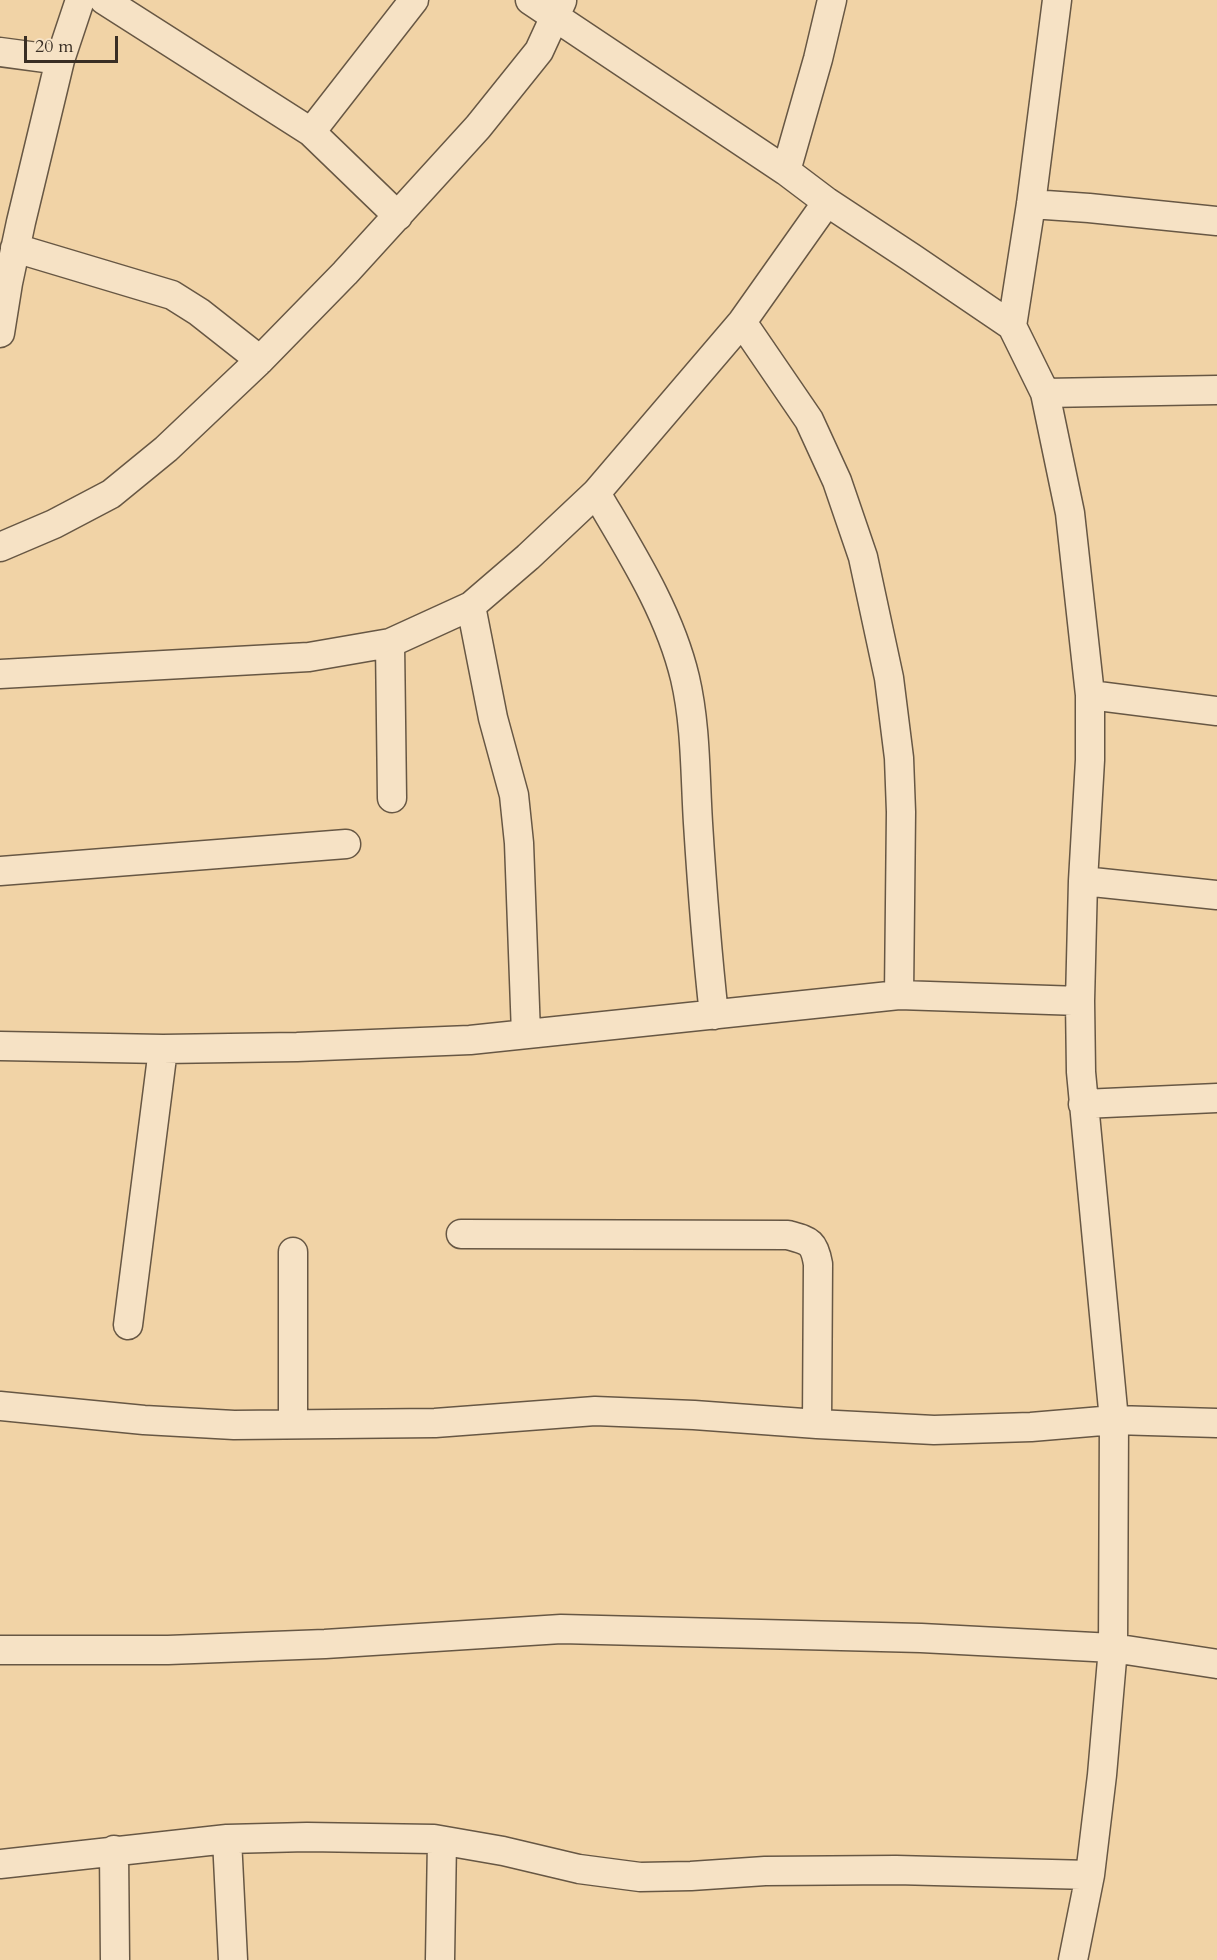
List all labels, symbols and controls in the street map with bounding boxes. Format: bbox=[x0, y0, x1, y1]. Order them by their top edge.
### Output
scale bar bbox=[27, 24, 122, 62]
text: 20 m bbox=[35, 34, 74, 59]

